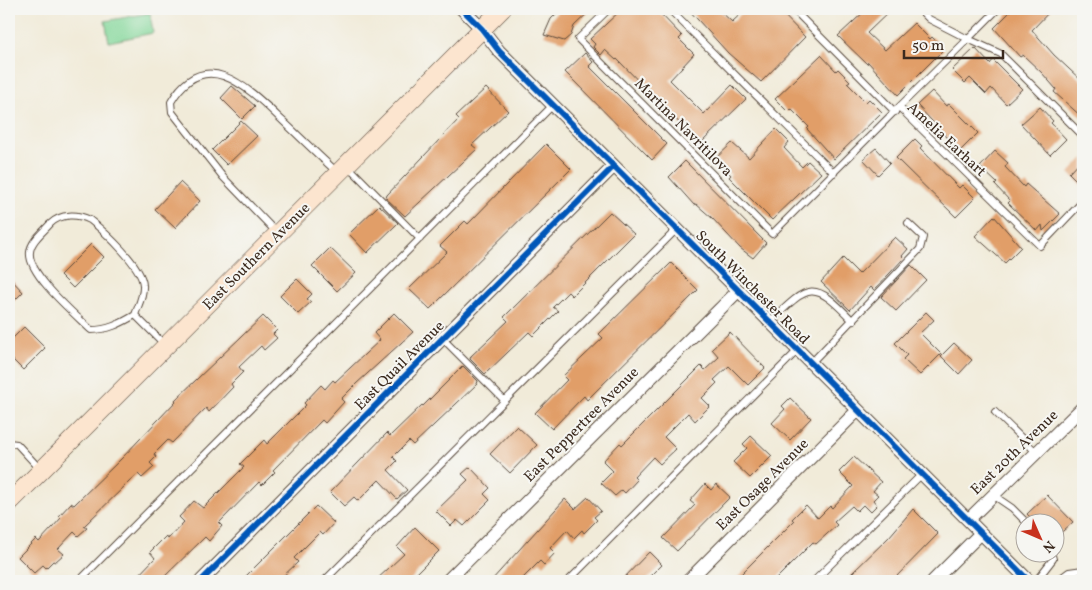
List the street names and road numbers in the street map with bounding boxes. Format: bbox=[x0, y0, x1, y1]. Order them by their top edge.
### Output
street label: Martina Navritilova bbox=[629, 74, 737, 182]
street label: Amelia Earhart bbox=[902, 98, 990, 182]
street label: East Southern Avenue bbox=[199, 199, 316, 316]
street label: South Winchester Road bbox=[690, 226, 814, 350]
street label: East Quail Avenue bbox=[351, 317, 450, 416]
street label: East Peppertree Avenue bbox=[520, 363, 644, 487]
street label: East 20th Avenue bbox=[967, 406, 1063, 500]
street label: East Osage Avenue bbox=[712, 434, 814, 536]

